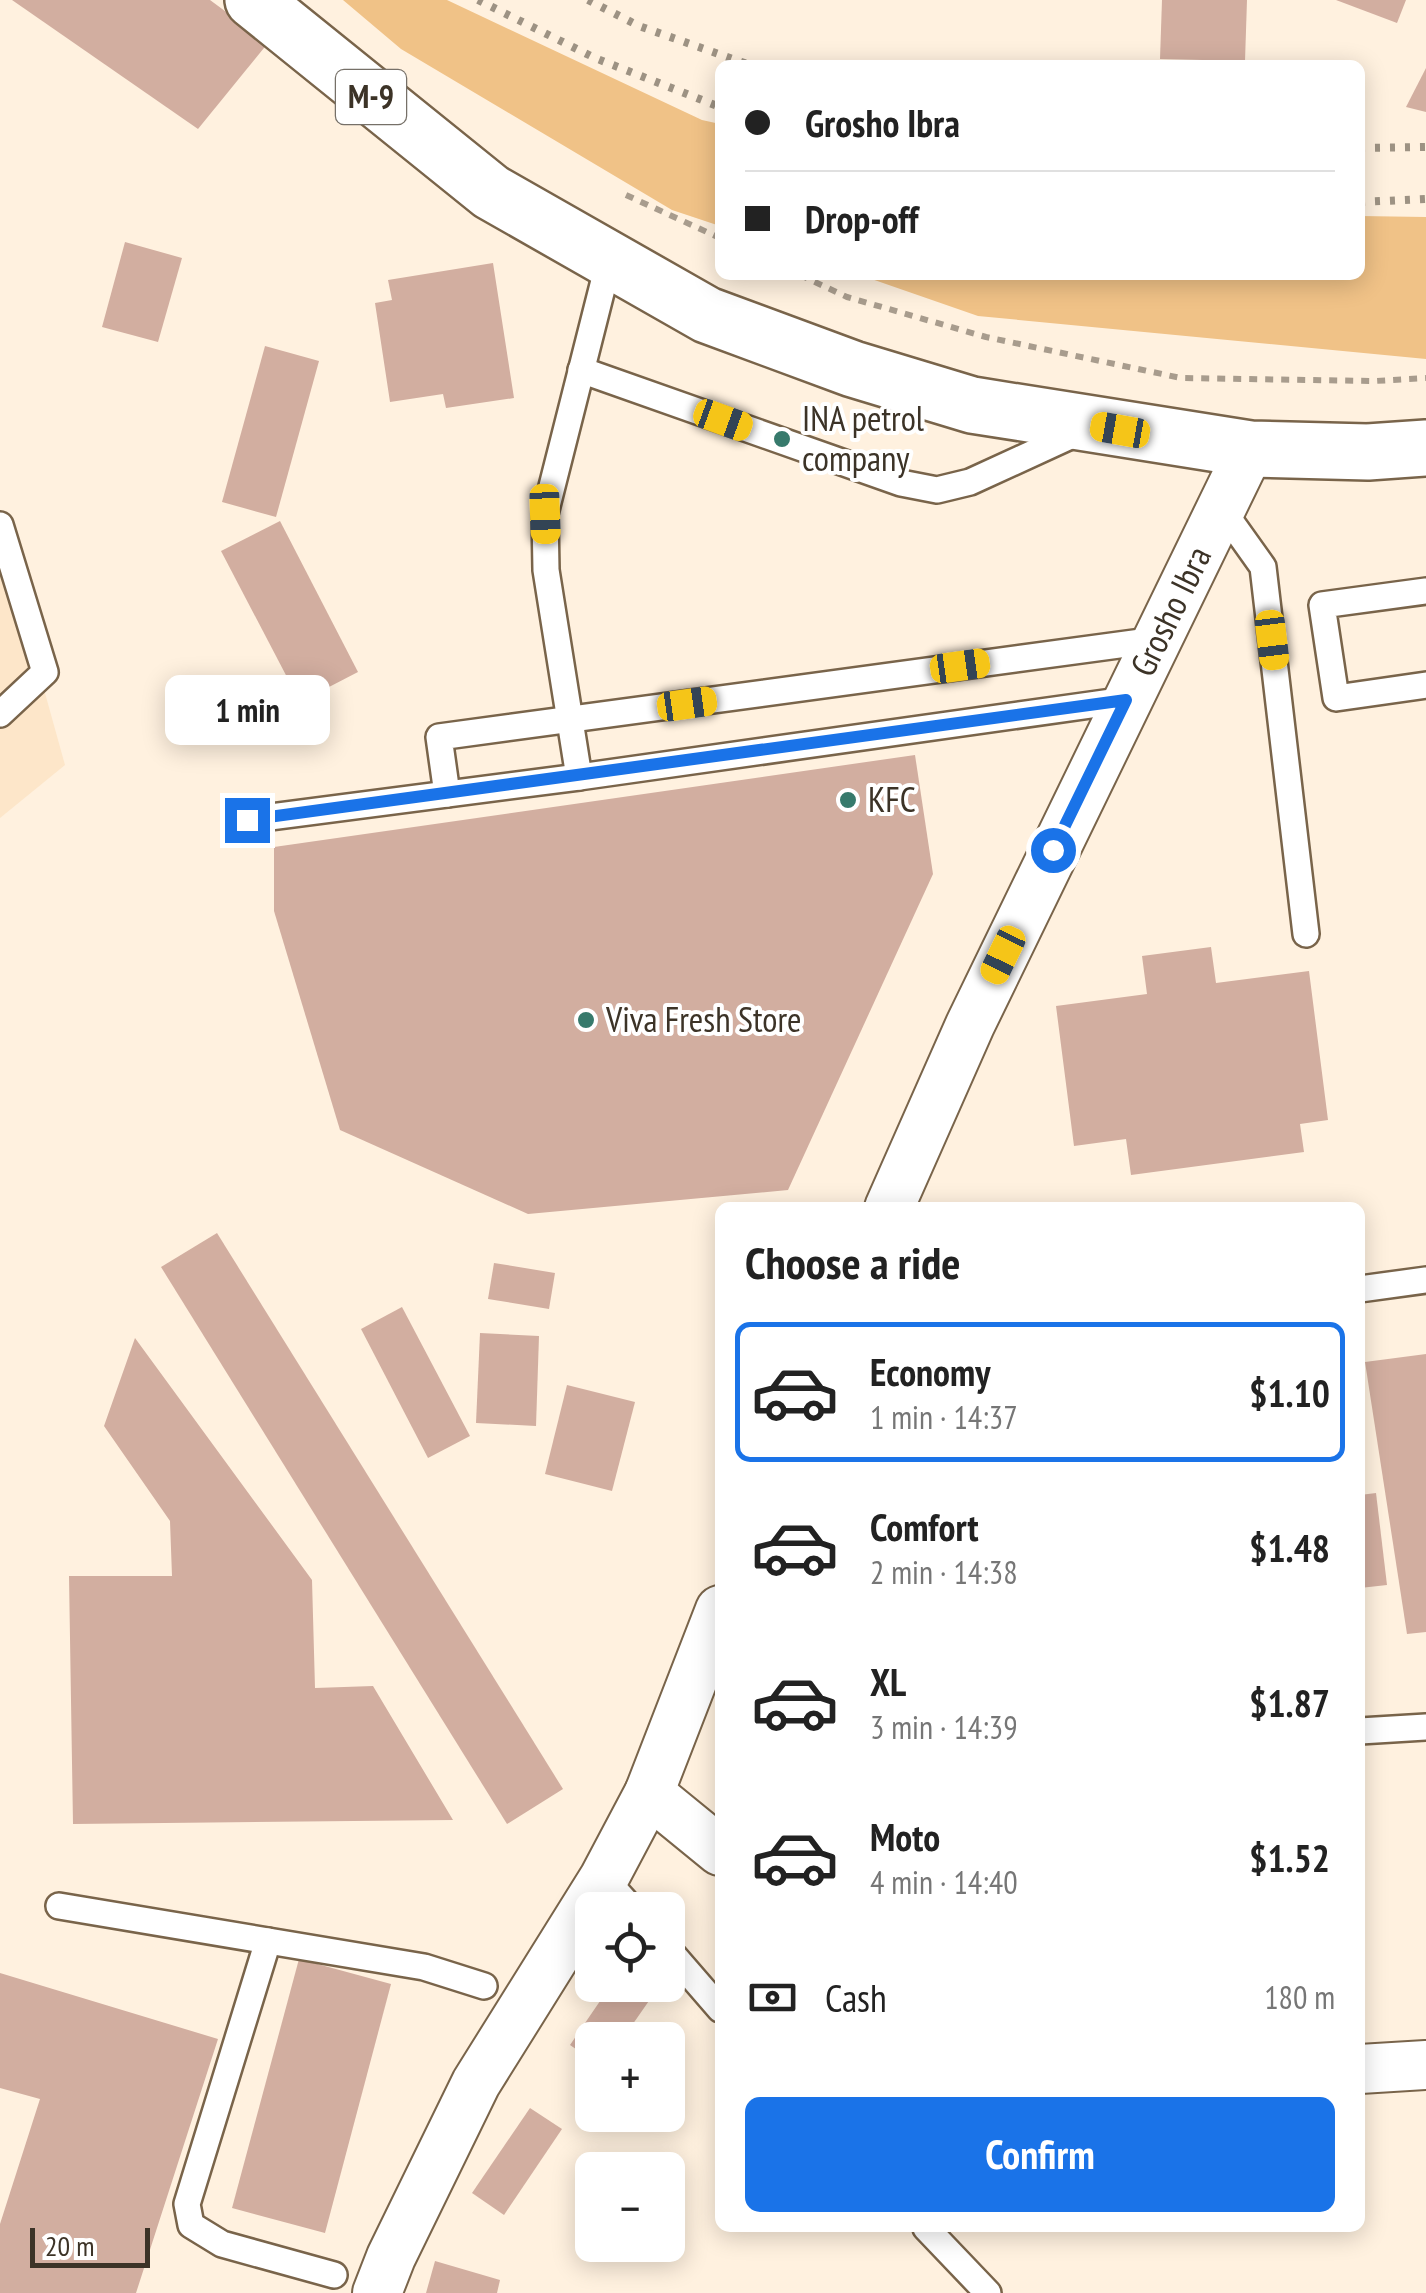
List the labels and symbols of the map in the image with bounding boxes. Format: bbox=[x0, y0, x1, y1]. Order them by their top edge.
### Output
road number: M-9 bbox=[336, 70, 406, 124]
place label: INA petrol company bbox=[802, 395, 924, 481]
car bbox=[690, 396, 756, 444]
car bbox=[1088, 410, 1152, 450]
marker: INA petrol company bbox=[771, 428, 793, 450]
car bbox=[529, 483, 561, 545]
street label: Grosho Ibra bbox=[1119, 539, 1221, 683]
car bbox=[1253, 608, 1291, 672]
car bbox=[928, 647, 992, 685]
callout: 1 min bbox=[164, 675, 330, 745]
car bbox=[655, 685, 719, 723]
place label: KFC bbox=[868, 776, 916, 822]
marker: KFC bbox=[837, 789, 859, 811]
route end bbox=[225, 798, 270, 843]
route start bbox=[1031, 828, 1076, 873]
car bbox=[976, 921, 1030, 989]
place label: Viva Fresh Store bbox=[605, 996, 801, 1042]
marker: Viva Fresh Store bbox=[575, 1009, 597, 1031]
scale bar bbox=[30, 2223, 150, 2268]

